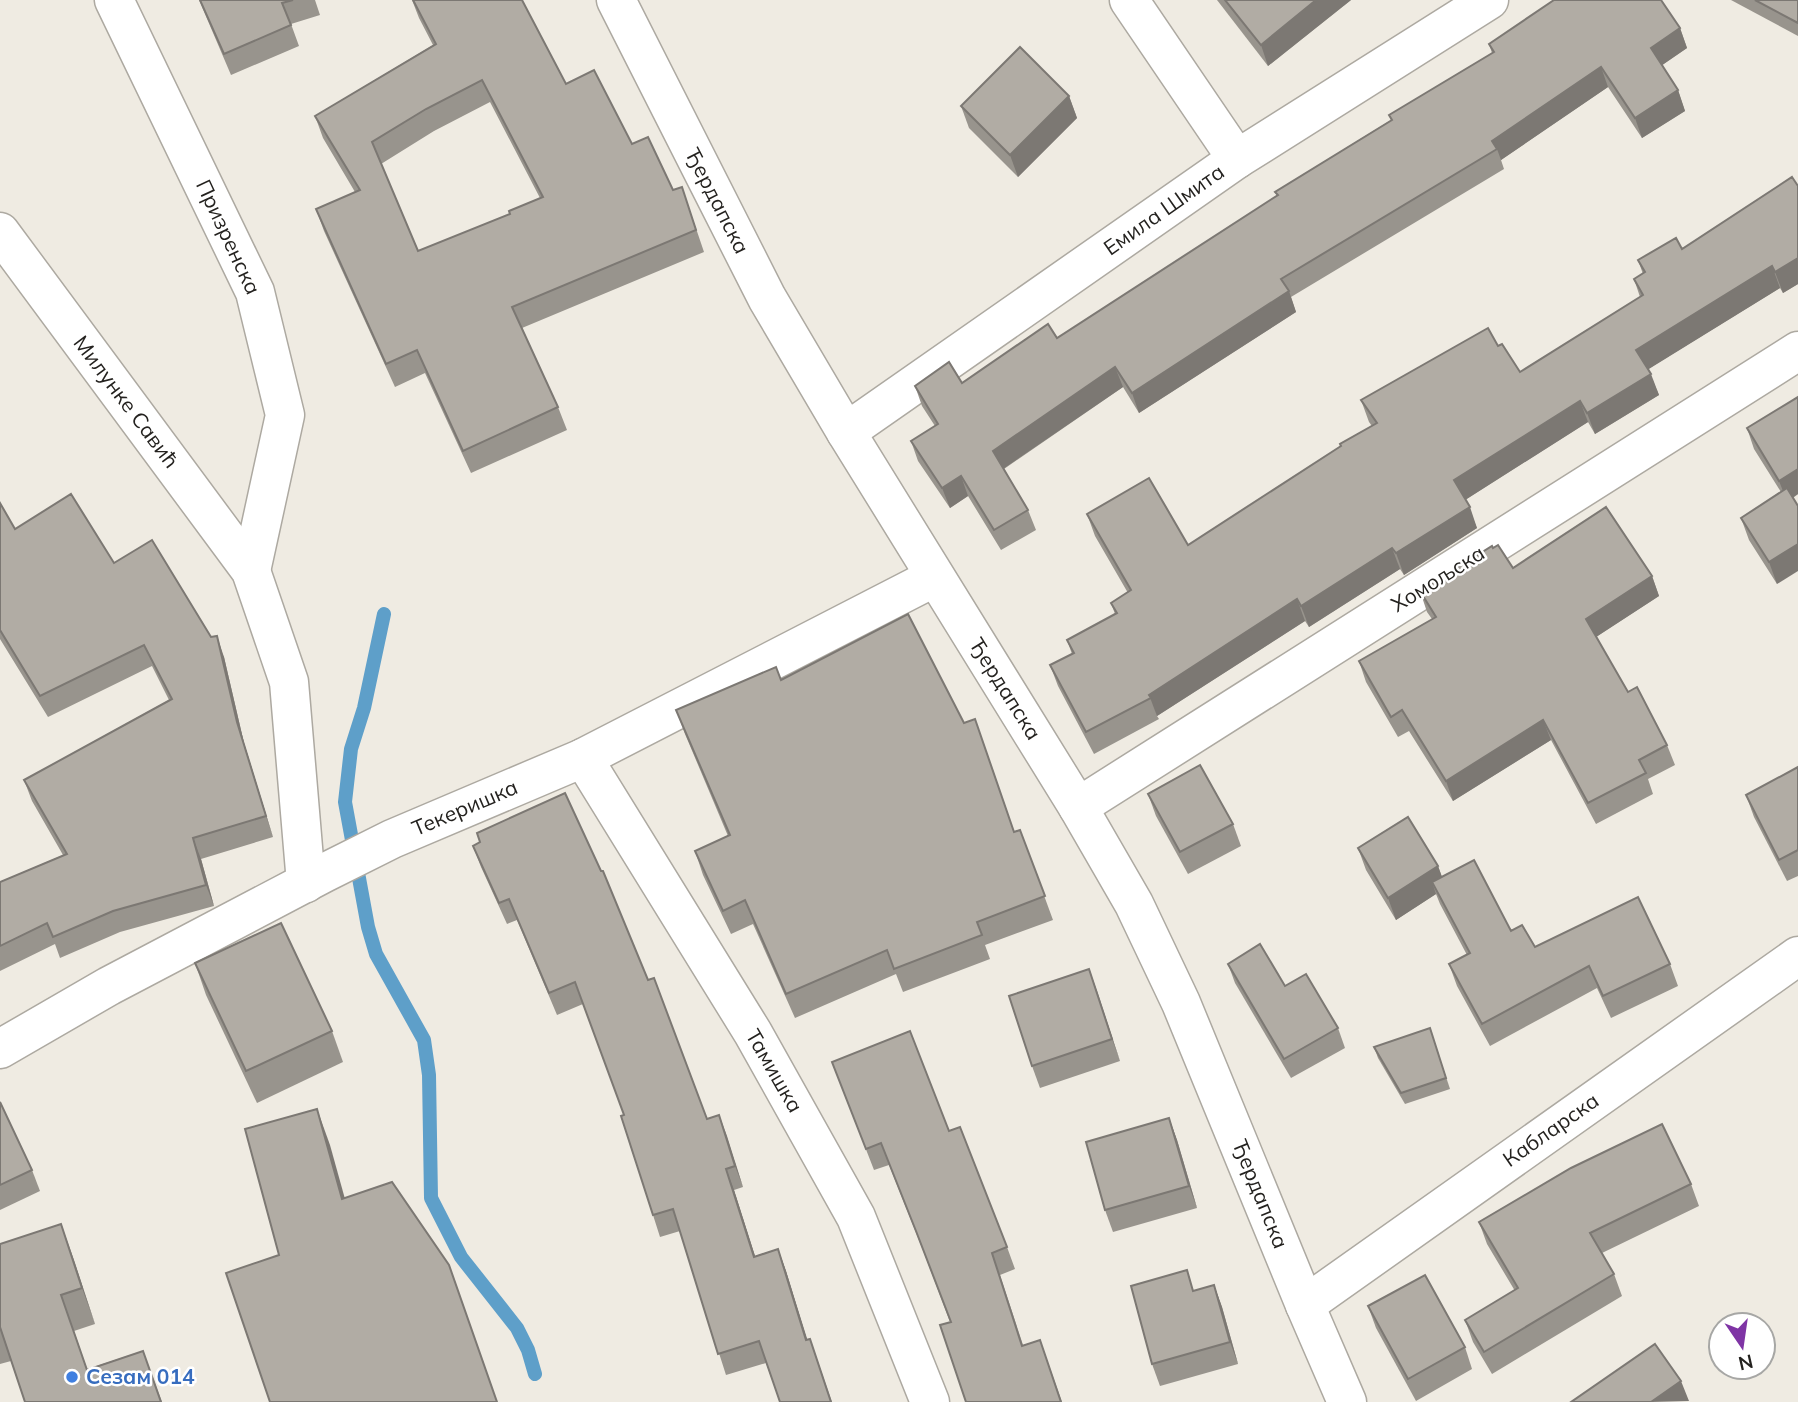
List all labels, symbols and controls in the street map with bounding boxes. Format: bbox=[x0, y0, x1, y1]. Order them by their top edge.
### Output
street label: Ђердапска bbox=[680, 143, 756, 258]
street label: Емила Шмита bbox=[1098, 158, 1229, 260]
street label: Призренска bbox=[191, 175, 267, 298]
street label: Милунке Савић bbox=[69, 330, 185, 473]
street label: Хомољска bbox=[1386, 539, 1489, 617]
street label: Ђердапска bbox=[964, 633, 1047, 744]
street label: Текеришка bbox=[408, 773, 521, 841]
street label: Тамишка bbox=[741, 1024, 809, 1117]
street label: Кабларска bbox=[1497, 1087, 1603, 1172]
street label: Ђердапска bbox=[1227, 1135, 1295, 1252]
north arrow bbox=[1707, 1311, 1777, 1381]
text: N bbox=[1736, 1349, 1756, 1376]
place label: Сезам 014 bbox=[86, 1363, 195, 1389]
marker: Сезам 014 bbox=[64, 1369, 80, 1385]

